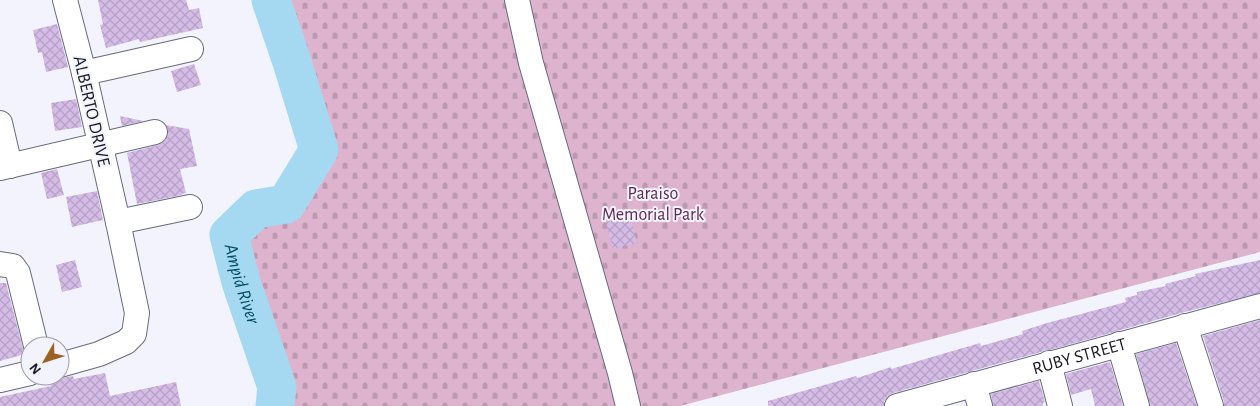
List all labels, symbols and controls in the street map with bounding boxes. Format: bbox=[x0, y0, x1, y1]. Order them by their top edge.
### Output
street label: ALBERTO DRIVE bbox=[70, 54, 113, 169]
park label: Paraiso Memorial Park bbox=[602, 185, 705, 224]
water label: Ampid River bbox=[220, 241, 263, 327]
street label: RUBY STREET bbox=[1031, 335, 1128, 378]
north arrow bbox=[20, 336, 70, 386]
text: N bbox=[27, 360, 44, 377]

